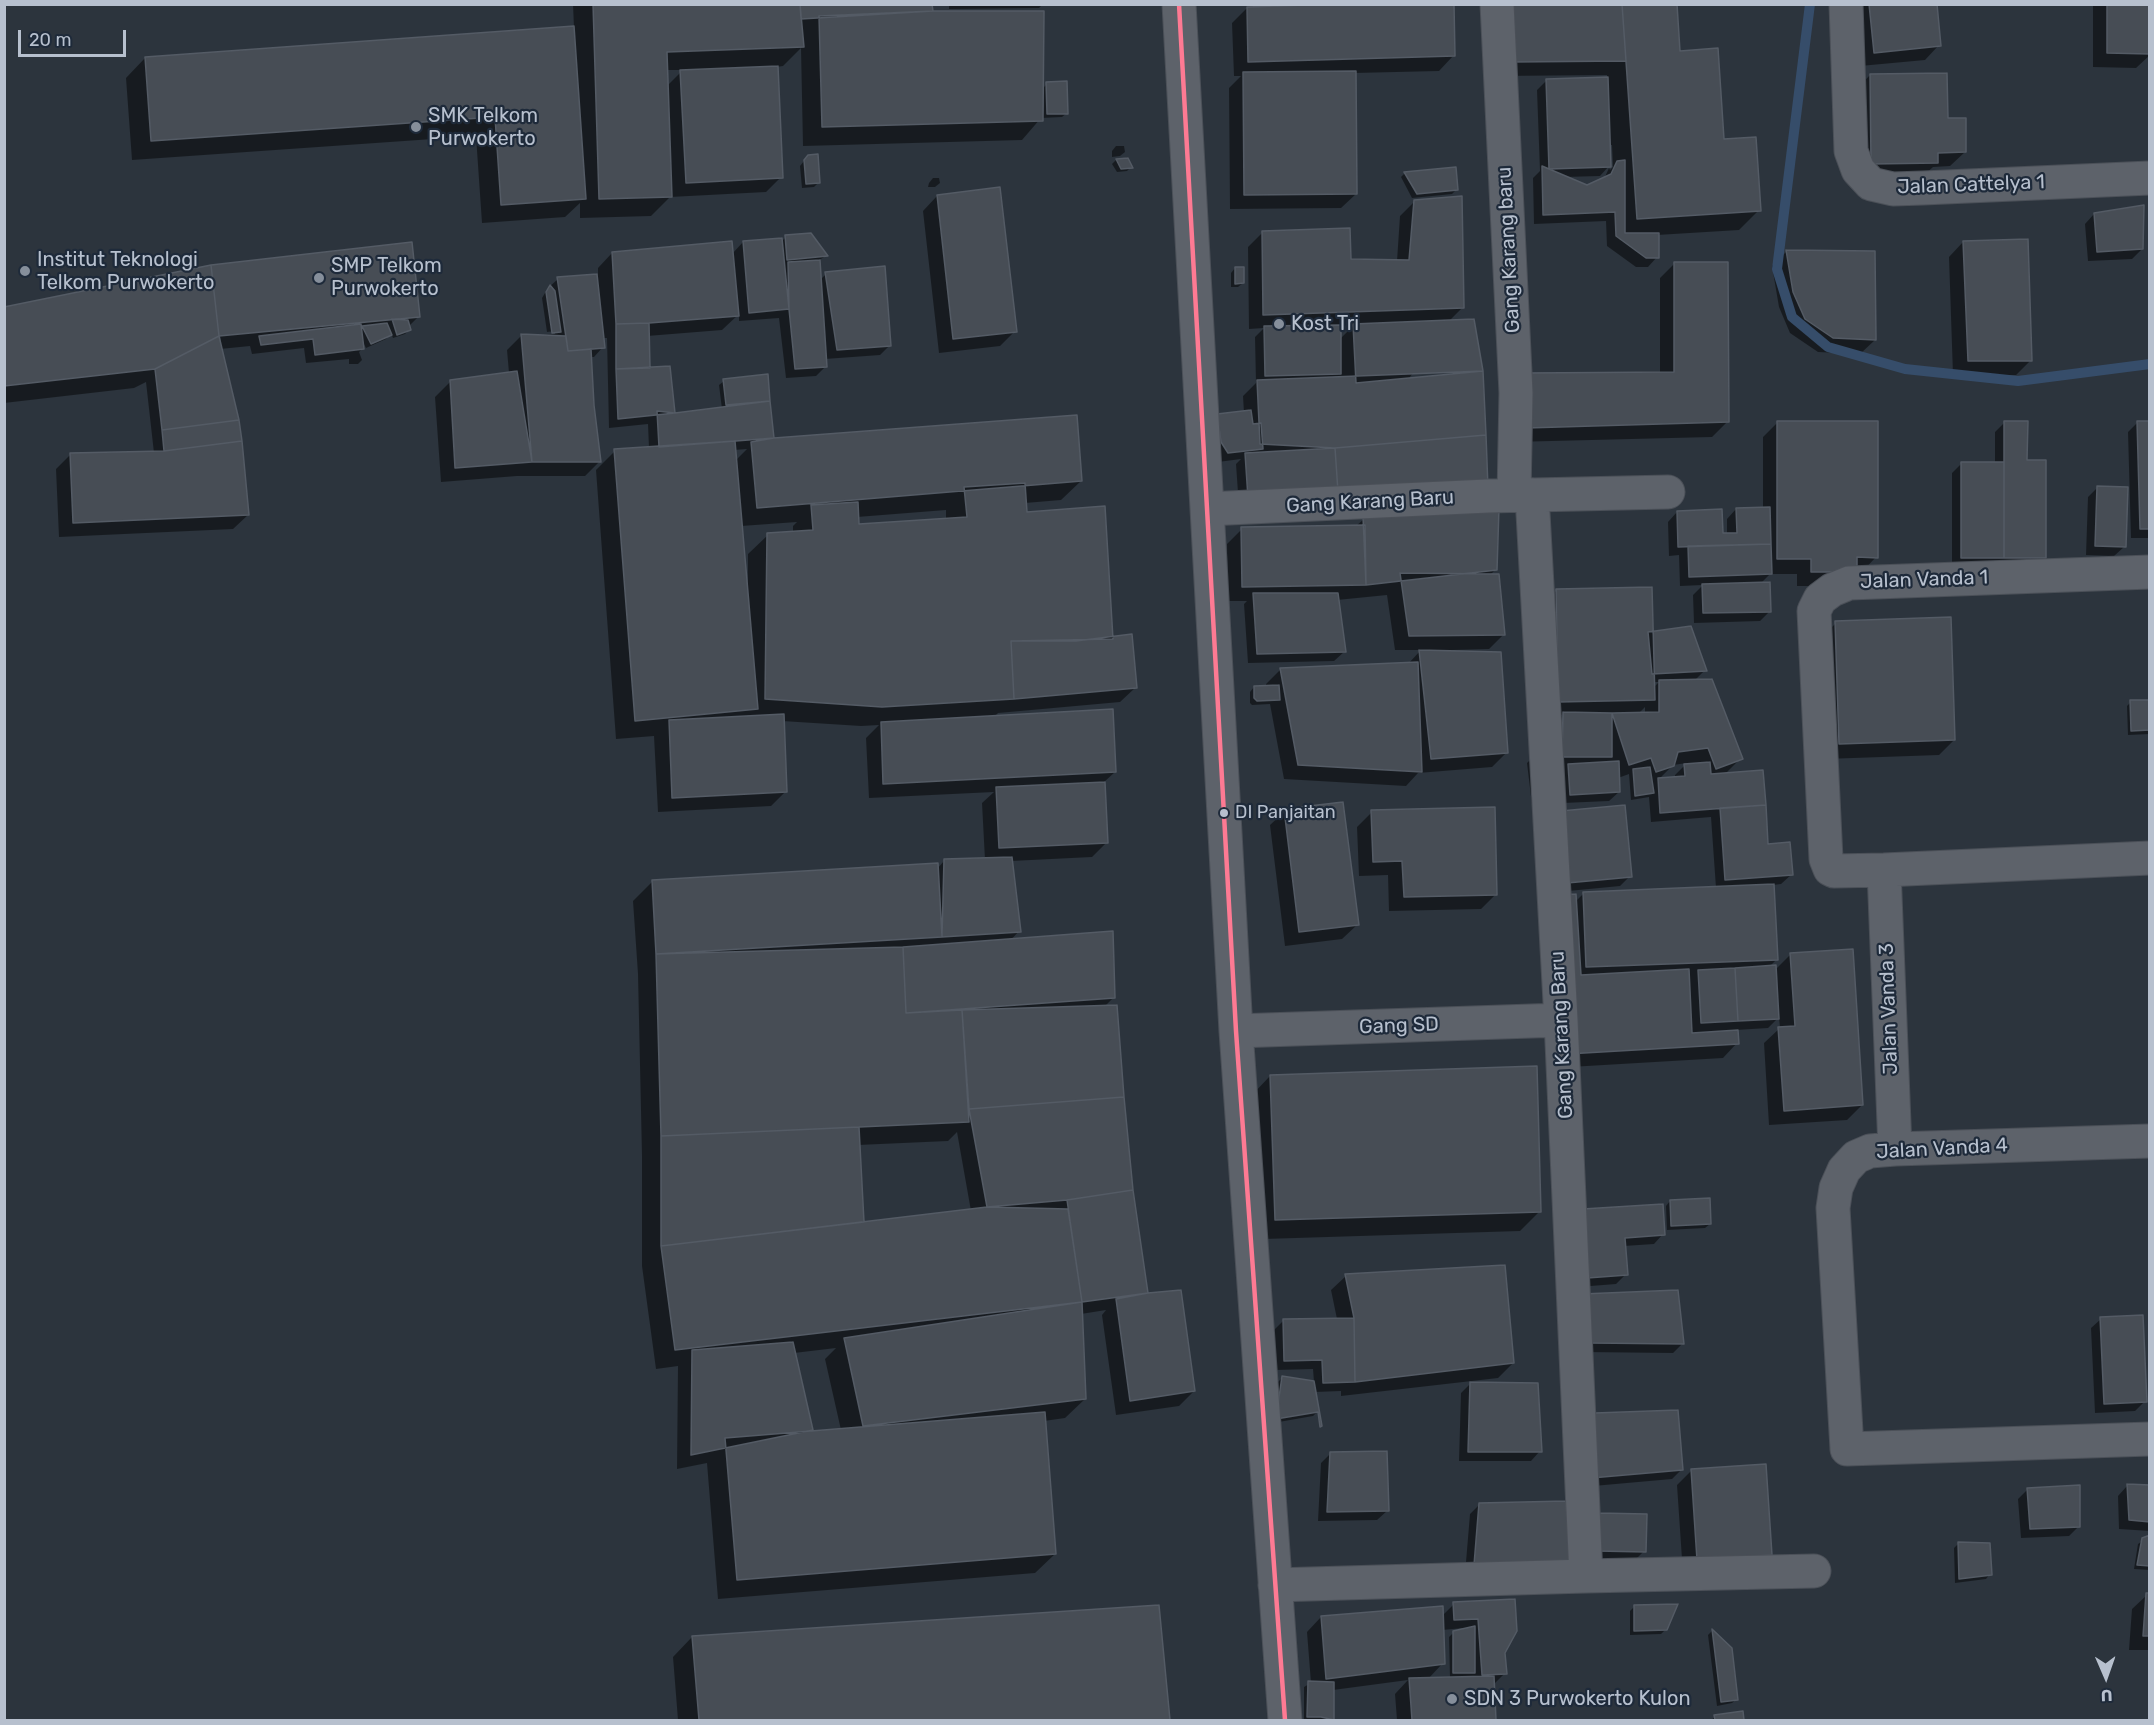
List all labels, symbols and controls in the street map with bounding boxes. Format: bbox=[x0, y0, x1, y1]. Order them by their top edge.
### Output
scale bar bbox=[21, 18, 129, 56]
text: 20 m bbox=[29, 29, 71, 51]
place label: SMK Telkom Purwokerto bbox=[428, 104, 538, 151]
marker: SMK Telkom Purwokerto bbox=[409, 120, 423, 134]
street label: Gang Karang baru bbox=[1493, 166, 1525, 334]
street label: Jalan Cattelya 1 bbox=[1897, 170, 2045, 200]
place label: Institut Teknologi Telkom Purwokerto bbox=[37, 248, 214, 295]
place label: SMP Telkom Purwokerto bbox=[331, 254, 442, 301]
marker: Institut Teknologi Telkom Purwokerto bbox=[18, 264, 32, 278]
marker: SMP Telkom Purwokerto bbox=[312, 271, 326, 285]
place label: Kost Tri bbox=[1291, 312, 1359, 336]
marker: Kost Tri bbox=[1272, 317, 1286, 331]
street label: Gang Karang Baru bbox=[1285, 486, 1455, 518]
street label: Jalan Vanda 1 bbox=[1860, 566, 1988, 594]
place label: DI Panjaitan bbox=[1235, 802, 1336, 824]
marker: DI Panjaitan bbox=[1218, 807, 1230, 819]
street label: Jalan Vanda 3 bbox=[1875, 943, 1903, 1075]
street label: Gang Karang Baru bbox=[1546, 950, 1578, 1120]
street label: Gang SD bbox=[1359, 1013, 1439, 1039]
street label: Jalan Vanda 4 bbox=[1875, 1134, 2009, 1164]
north arrow bbox=[2076, 1647, 2136, 1707]
text: U bbox=[2101, 1686, 2113, 1705]
place label: SDN 3 Purwokerto Kulon bbox=[1464, 1687, 1691, 1711]
marker: SDN 3 Purwokerto Kulon bbox=[1445, 1692, 1459, 1706]

